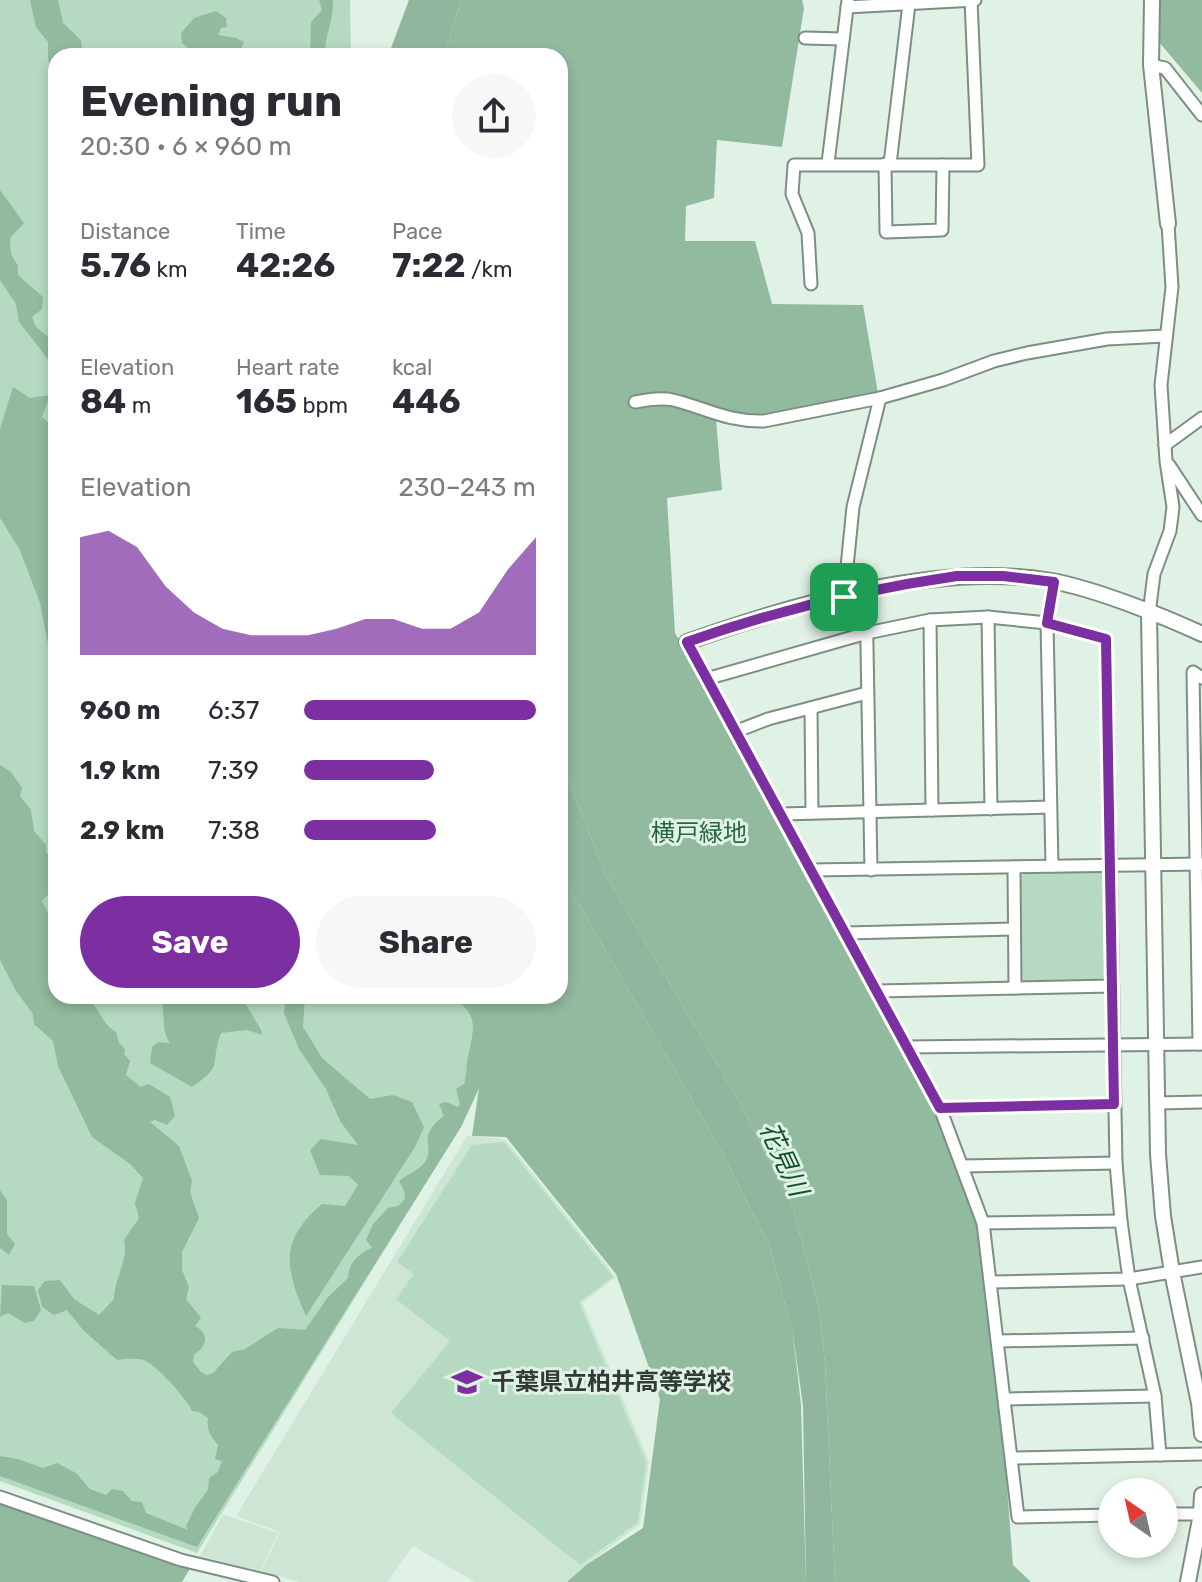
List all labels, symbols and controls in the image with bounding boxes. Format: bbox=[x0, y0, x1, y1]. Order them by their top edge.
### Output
button: share bbox=[452, 74, 536, 158]
text: Evening run bbox=[80, 75, 342, 127]
text: 20:30 · 6 × 960 m bbox=[80, 131, 292, 162]
text: Distance bbox=[80, 218, 170, 245]
text: Time bbox=[236, 218, 286, 245]
text: Pace bbox=[392, 218, 443, 245]
text: 5.76 bbox=[80, 245, 151, 286]
text: 42:26 bbox=[236, 245, 335, 286]
text: 7:22 bbox=[392, 245, 466, 286]
text: km bbox=[151, 256, 187, 283]
text: /km bbox=[466, 256, 513, 283]
text: Elevation bbox=[80, 354, 174, 381]
text: Heart rate bbox=[236, 354, 340, 381]
text: kcal bbox=[392, 354, 432, 381]
text: 84 bbox=[80, 381, 126, 422]
text: 165 bbox=[236, 381, 297, 422]
text: 446 bbox=[392, 381, 461, 422]
text: m bbox=[126, 392, 151, 419]
text: bpm bbox=[297, 392, 348, 419]
text: Elevation bbox=[80, 472, 191, 503]
text: 230–243 m bbox=[398, 472, 536, 503]
pin bbox=[810, 563, 878, 631]
icon: arrive bbox=[822, 575, 866, 619]
text: 960 m bbox=[80, 695, 161, 726]
text: 6:37 bbox=[208, 695, 259, 726]
text: 1.9 km bbox=[80, 755, 161, 786]
text: 7:39 bbox=[208, 755, 259, 786]
text: 2.9 km bbox=[80, 815, 164, 846]
text: 7:38 bbox=[208, 815, 260, 846]
park label: 横戸緑地 bbox=[651, 819, 747, 847]
button: Save bbox=[80, 896, 300, 988]
button: Share bbox=[316, 896, 536, 988]
water label: 花見川 bbox=[753, 1117, 815, 1204]
school or university icon: 千葉県立柏井高等学校 bbox=[450, 1365, 484, 1399]
place label: 千葉県立柏井高等学校 bbox=[491, 1368, 731, 1396]
north arrow bbox=[1098, 1478, 1178, 1558]
map controls bbox=[1098, 1478, 1178, 1558]

